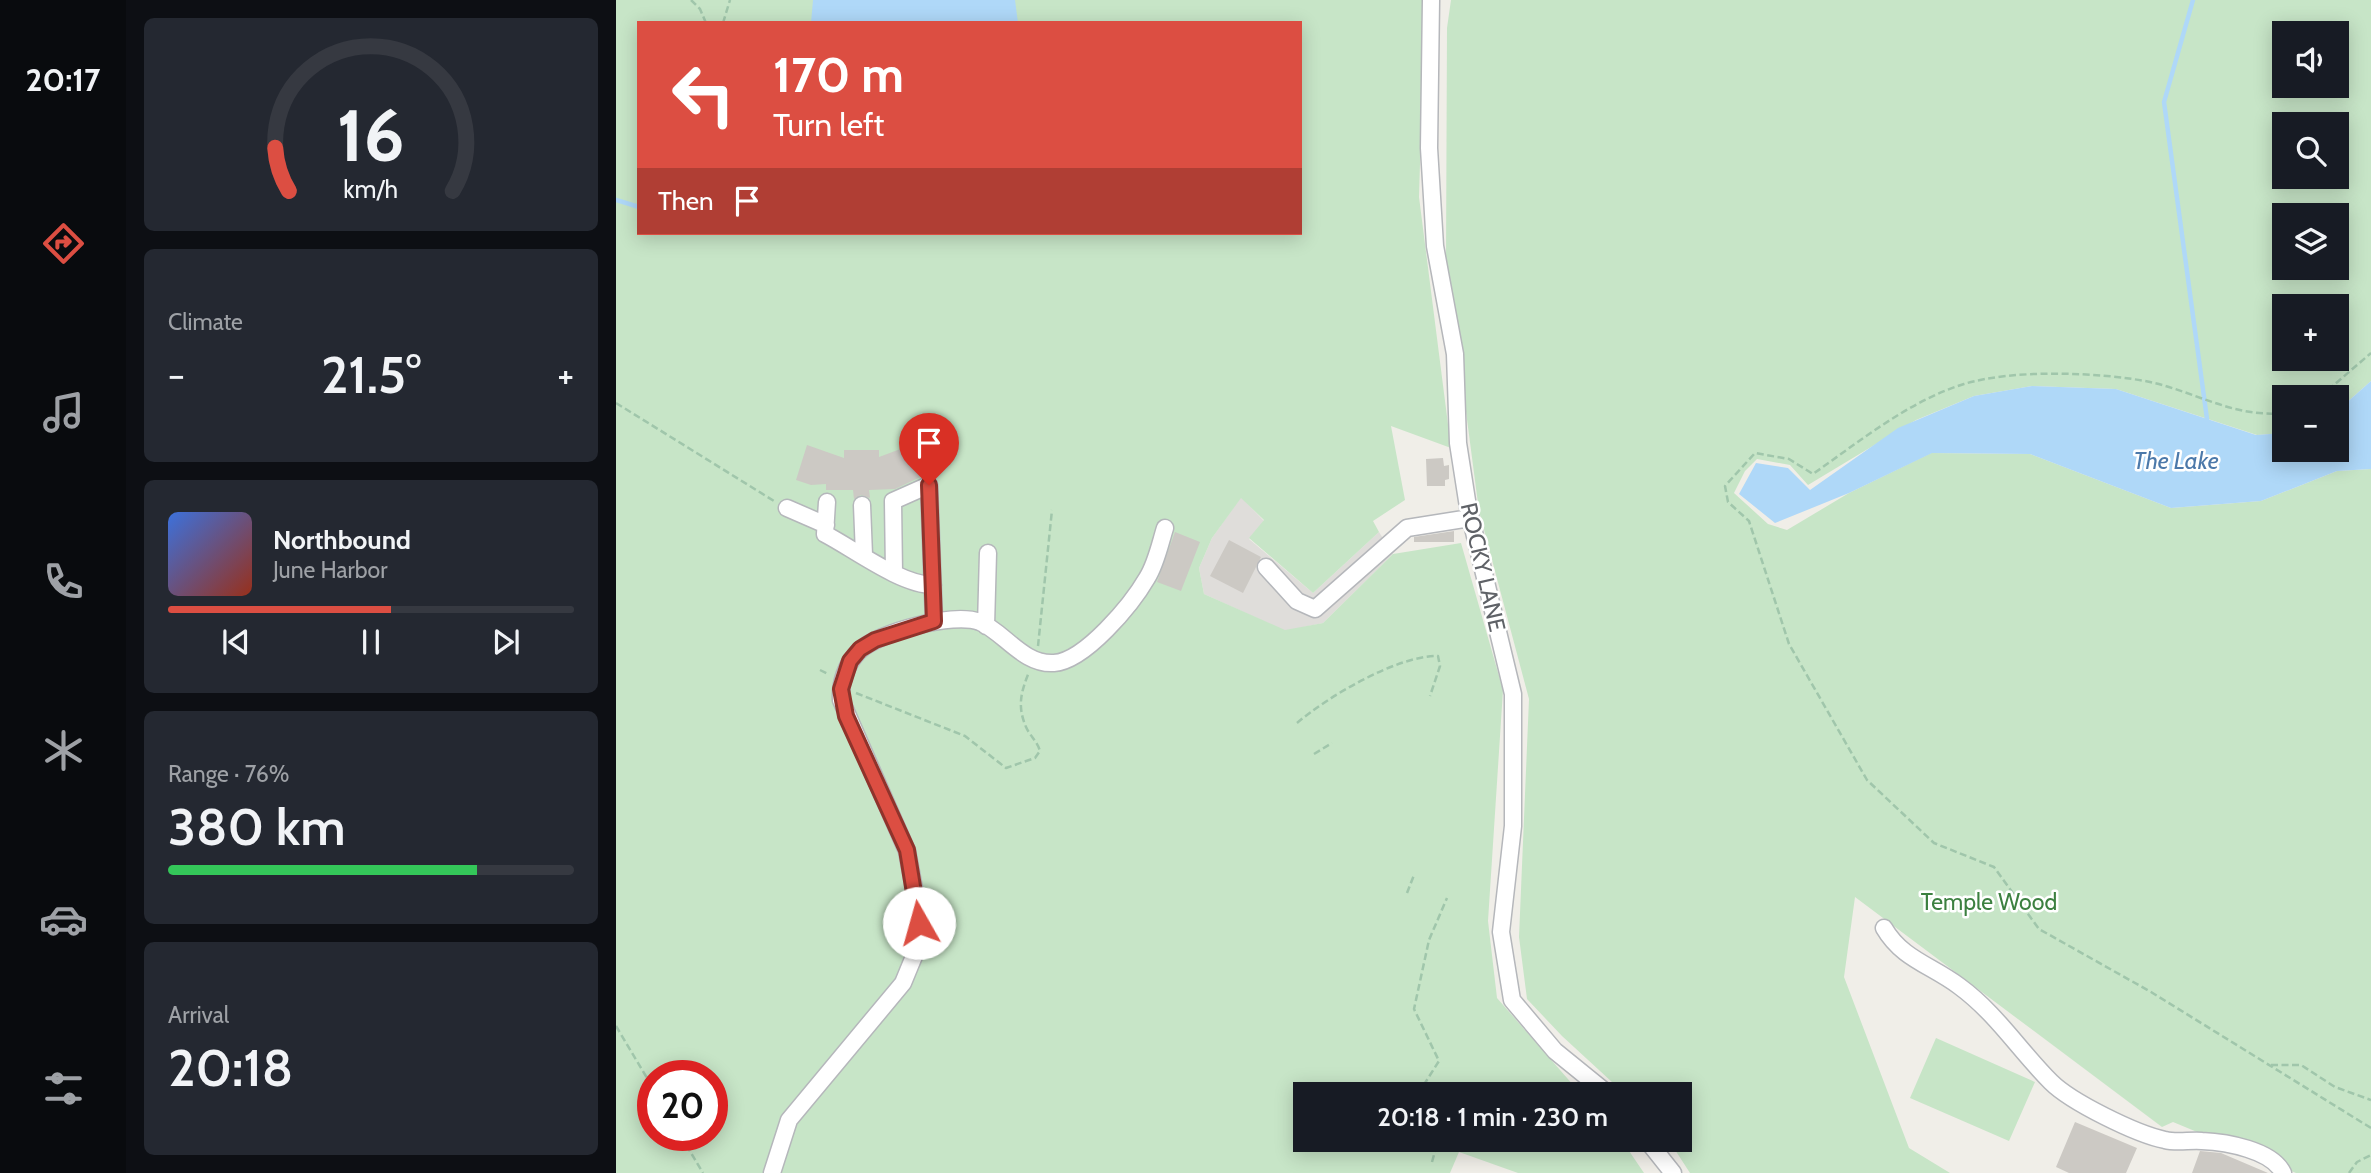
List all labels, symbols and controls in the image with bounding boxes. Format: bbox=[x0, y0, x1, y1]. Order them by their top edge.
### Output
map controls bbox=[2272, 21, 2349, 462]
button: sound bbox=[2272, 21, 2349, 98]
text: 170 m bbox=[773, 45, 904, 104]
icon: left bbox=[658, 49, 749, 140]
text: 20:17 bbox=[26, 60, 100, 99]
text: 16 bbox=[337, 91, 405, 179]
text: Turn left bbox=[773, 105, 884, 144]
button: search bbox=[2272, 112, 2349, 189]
text: km/h bbox=[344, 173, 398, 203]
icon: arrive bbox=[728, 182, 766, 220]
text: Then bbox=[658, 185, 714, 217]
button: layers bbox=[2272, 203, 2349, 280]
icon: directions bbox=[39, 219, 88, 268]
button: + bbox=[2272, 294, 2349, 371]
text: Climate bbox=[168, 308, 243, 336]
text: 21.5° bbox=[321, 343, 421, 406]
text: − bbox=[168, 351, 185, 398]
text: + bbox=[557, 351, 574, 398]
button: − bbox=[2272, 385, 2349, 462]
icon: music bbox=[39, 388, 88, 437]
pin bbox=[899, 413, 959, 485]
icon: arrive bbox=[910, 424, 948, 462]
water label: The Lake bbox=[2133, 446, 2219, 475]
street label: ROCKY LANE bbox=[1455, 500, 1511, 634]
text: Northbound bbox=[273, 524, 411, 556]
text: June Harbor bbox=[273, 556, 387, 584]
icon: phone bbox=[39, 557, 88, 606]
icon: previous bbox=[217, 623, 255, 661]
icon: pause bbox=[352, 623, 390, 661]
icon: next bbox=[487, 623, 525, 661]
icon: climate bbox=[39, 726, 88, 775]
text: Range · 76% bbox=[168, 760, 289, 788]
text: 380 km bbox=[168, 795, 346, 858]
position arrow bbox=[882, 886, 956, 960]
park label: Temple Wood bbox=[1921, 888, 2057, 916]
icon: car bbox=[39, 895, 88, 944]
text: Arrival bbox=[168, 1001, 229, 1029]
text: 20:18 bbox=[168, 1036, 293, 1099]
speed limit sign: 20 bbox=[637, 1060, 728, 1151]
icon: filters bbox=[39, 1064, 88, 1113]
text: 20:18 · 1 min · 230 m bbox=[1377, 1101, 1608, 1133]

